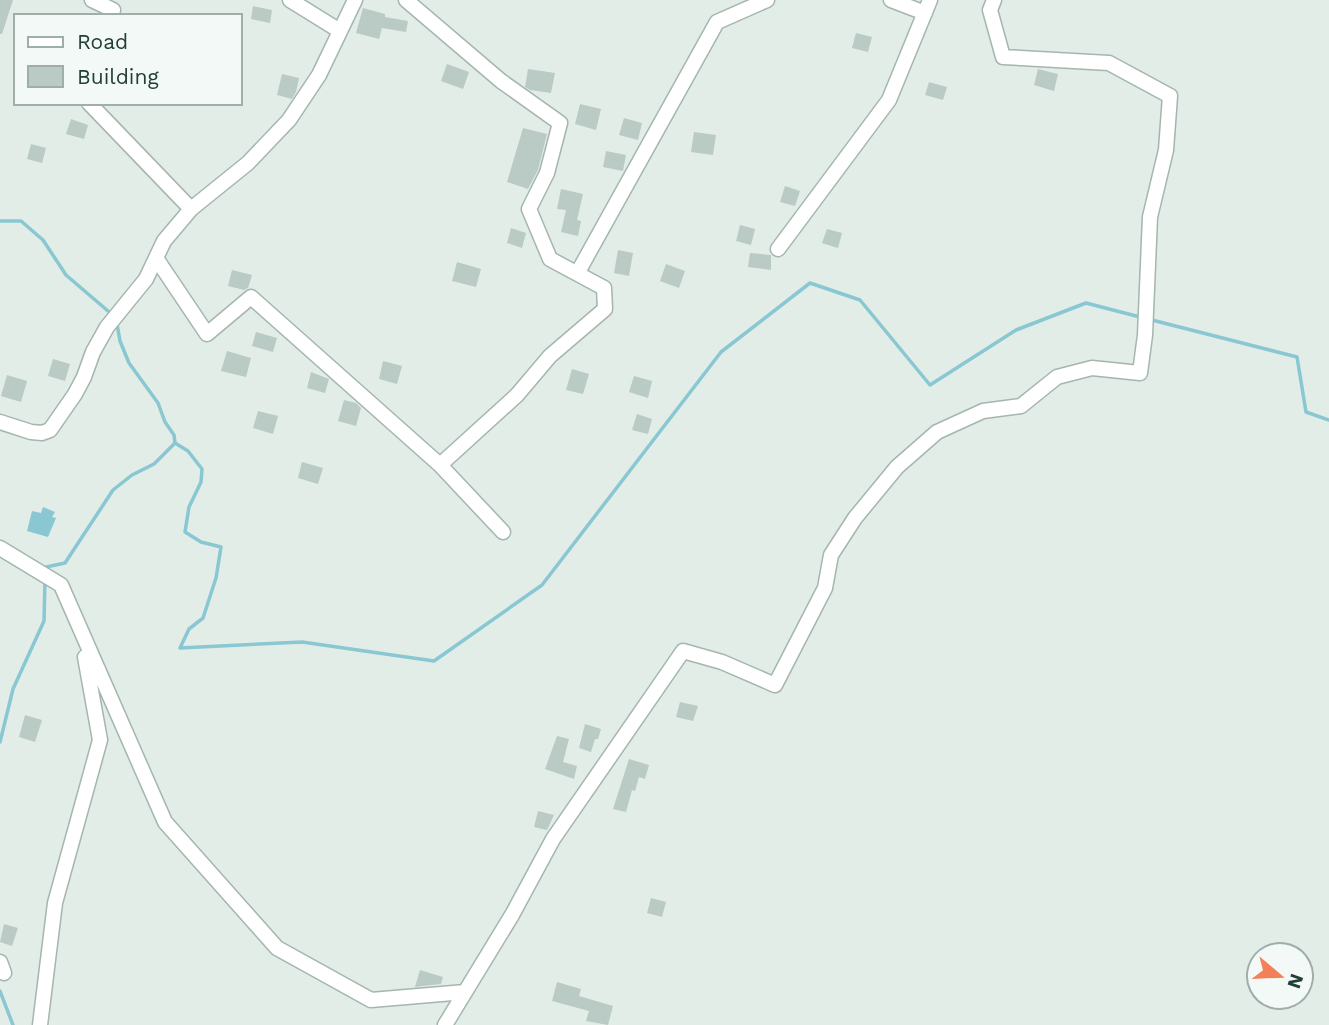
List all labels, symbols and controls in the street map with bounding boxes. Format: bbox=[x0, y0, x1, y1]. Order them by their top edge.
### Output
legend bbox=[14, 14, 242, 105]
text: Road bbox=[77, 29, 128, 54]
text: Building bbox=[77, 64, 159, 89]
north arrow bbox=[1245, 941, 1315, 1011]
text: N bbox=[1282, 971, 1309, 992]

